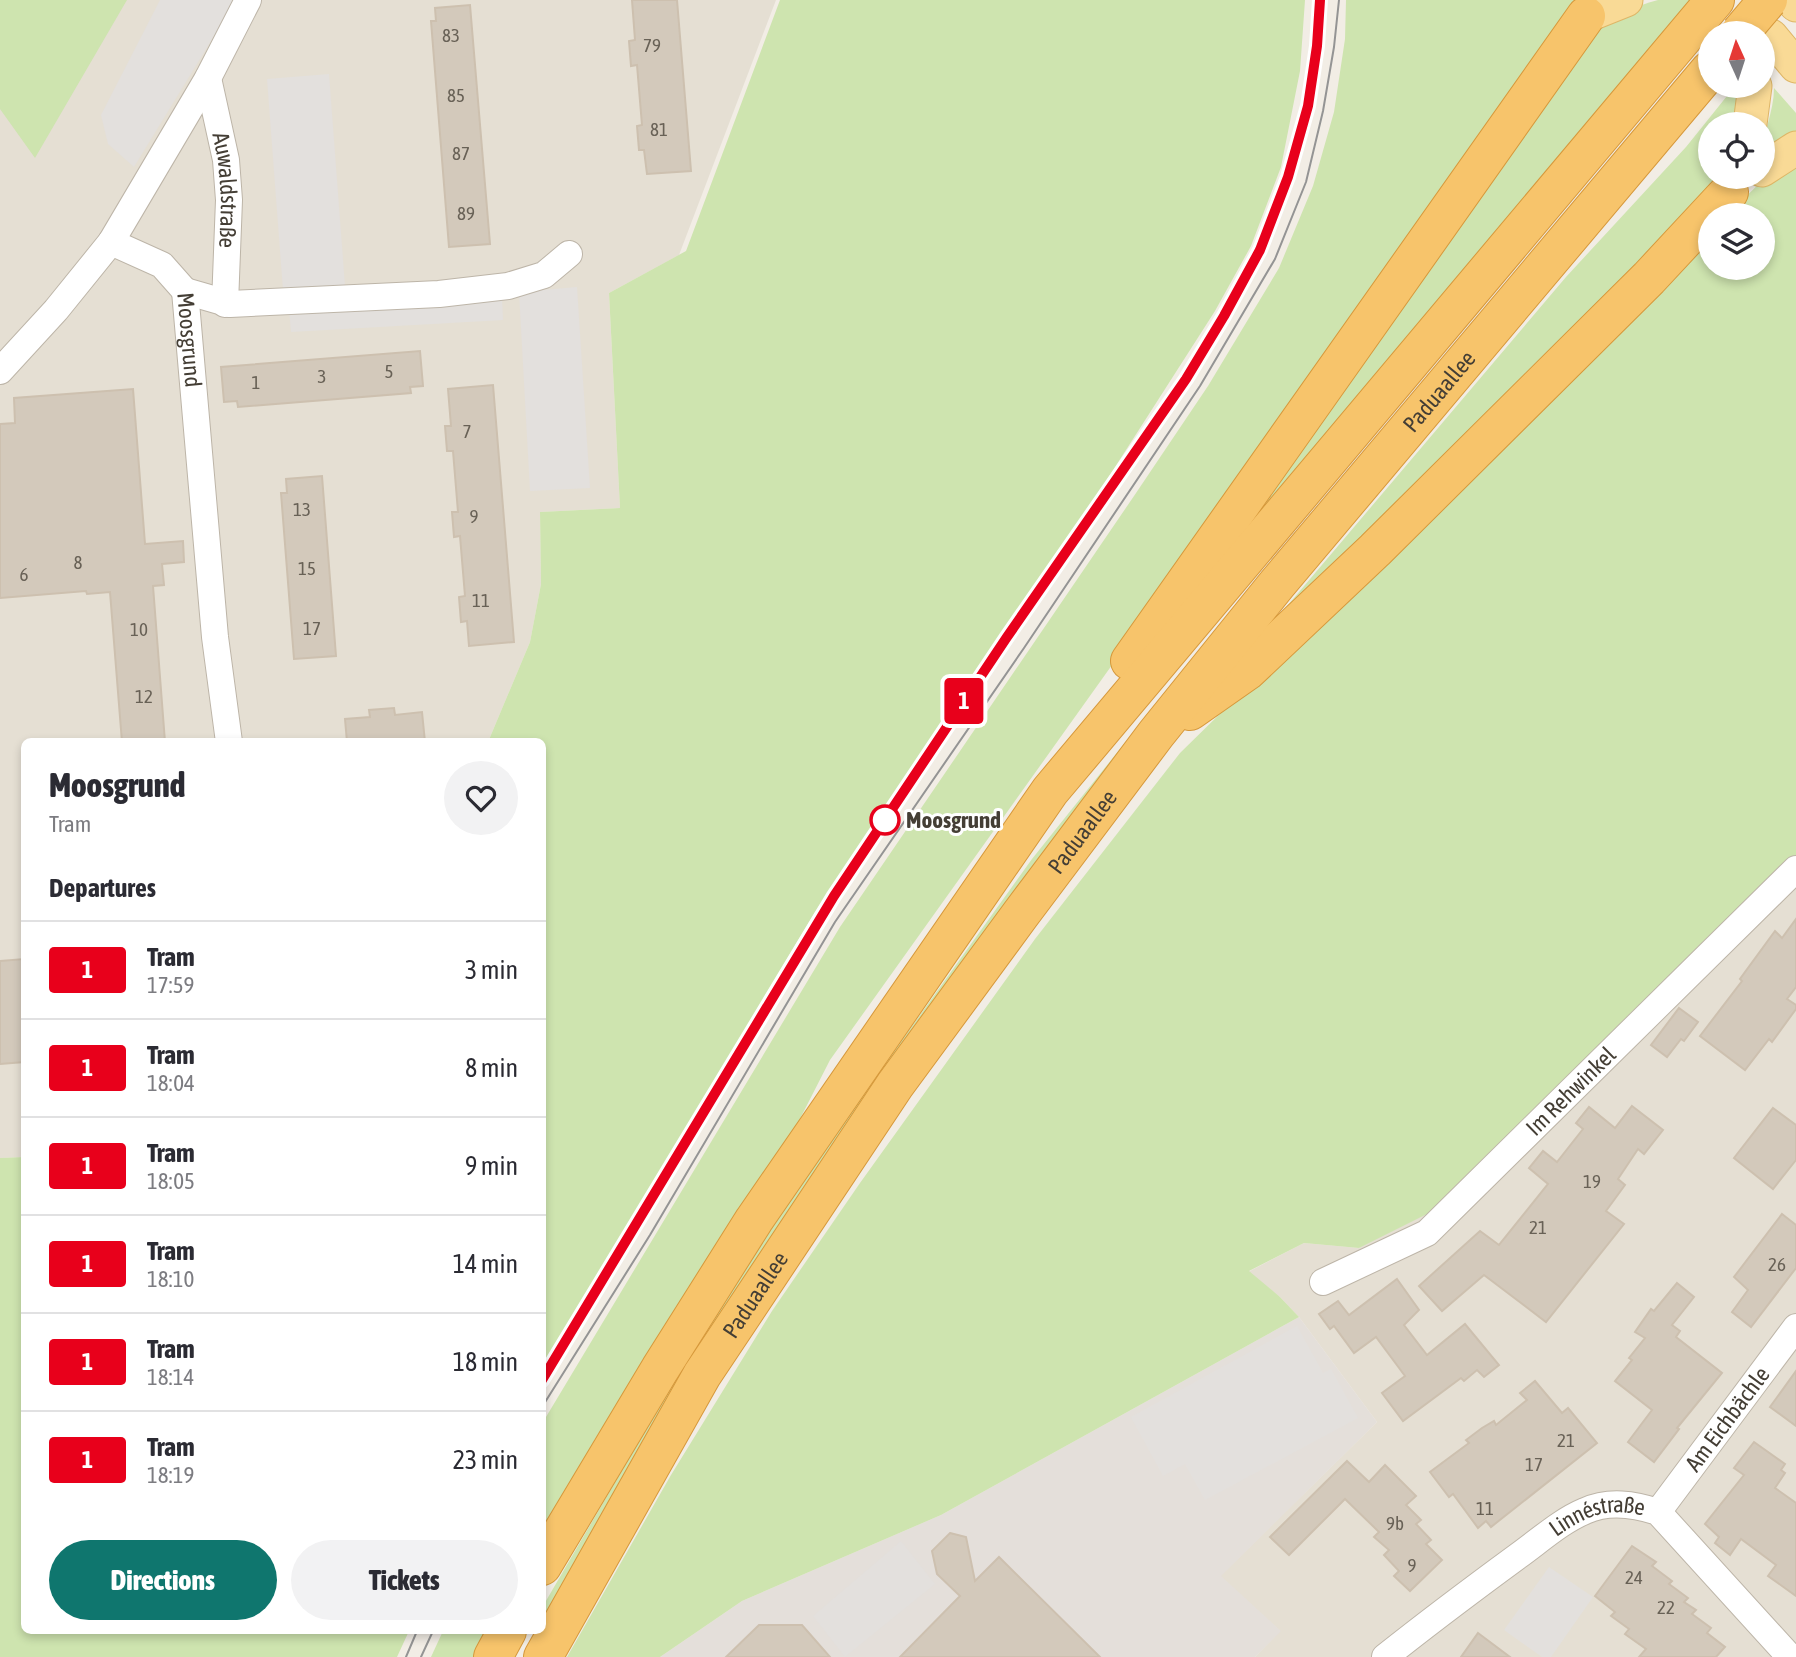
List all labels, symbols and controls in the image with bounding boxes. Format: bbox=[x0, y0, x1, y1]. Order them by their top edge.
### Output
north arrow bbox=[1698, 21, 1774, 98]
map controls bbox=[1698, 21, 1775, 280]
house number: 83 bbox=[442, 24, 460, 46]
house number: 79 bbox=[643, 34, 661, 56]
house number: 85 bbox=[447, 84, 465, 106]
button: locate bbox=[1698, 112, 1775, 189]
house number: 81 bbox=[650, 118, 668, 140]
street label: Auwaldstraße bbox=[207, 130, 242, 249]
house number: 87 bbox=[452, 142, 470, 164]
house number: 89 bbox=[457, 202, 475, 224]
button: layers bbox=[1698, 203, 1775, 280]
street label: Moosgrund bbox=[172, 291, 206, 388]
street label: Paduaallee bbox=[1398, 346, 1481, 437]
house number: 5 bbox=[385, 360, 393, 382]
house number: 3 bbox=[318, 365, 326, 387]
house number: 1 bbox=[252, 371, 260, 393]
house number: 7 bbox=[463, 420, 471, 442]
house number: 13 bbox=[293, 498, 311, 520]
house number: 9 bbox=[470, 505, 479, 527]
house number: 8 bbox=[74, 551, 83, 573]
house number: 15 bbox=[298, 557, 316, 579]
house number: 6 bbox=[20, 563, 29, 585]
house number: 11 bbox=[472, 589, 490, 611]
house number: 17 bbox=[303, 617, 321, 639]
house number: 10 bbox=[130, 618, 148, 640]
line badge: 1 bbox=[941, 678, 987, 724]
house number: 12 bbox=[135, 685, 153, 707]
text: 1 bbox=[958, 687, 970, 714]
button: heart bbox=[444, 761, 518, 835]
text: Moosgrund bbox=[49, 766, 185, 804]
street label: Paduaallee bbox=[1043, 785, 1122, 879]
marker: Moosgrund bbox=[870, 805, 900, 835]
place label: Moosgrund bbox=[906, 807, 1001, 833]
text: Tram bbox=[49, 811, 91, 837]
text: Departures bbox=[49, 873, 156, 903]
text: Tram bbox=[147, 942, 195, 972]
text: 3 min bbox=[465, 955, 518, 985]
text: 1 bbox=[82, 956, 93, 983]
text: 17:59 bbox=[147, 972, 194, 998]
text: Tram bbox=[147, 1040, 195, 1070]
street label: Im Rehwinkel bbox=[1521, 1041, 1621, 1141]
text: 8 min bbox=[465, 1053, 518, 1083]
text: 1 bbox=[82, 1054, 93, 1081]
text: 18:04 bbox=[147, 1070, 195, 1096]
text: Tram bbox=[147, 1138, 195, 1168]
text: 9 min bbox=[465, 1151, 518, 1181]
text: 1 bbox=[82, 1152, 93, 1179]
text: 18:05 bbox=[147, 1168, 195, 1194]
house number: 19 bbox=[1583, 1170, 1601, 1192]
house number: 21 bbox=[1529, 1216, 1547, 1238]
text: Tram bbox=[147, 1236, 195, 1266]
street label: Paduaallee bbox=[717, 1247, 793, 1343]
text: 14 min bbox=[453, 1249, 518, 1279]
text: 1 bbox=[82, 1250, 93, 1277]
house number: 26 bbox=[1768, 1253, 1786, 1275]
text: 18:10 bbox=[147, 1266, 194, 1292]
text: Tram bbox=[147, 1334, 195, 1364]
text: 18 min bbox=[453, 1347, 518, 1377]
text: 1 bbox=[82, 1348, 93, 1375]
street label: Am Eichbächle bbox=[1680, 1362, 1775, 1476]
text: 18:14 bbox=[147, 1364, 194, 1390]
house number: 21 bbox=[1557, 1429, 1575, 1451]
text: Tram bbox=[147, 1432, 195, 1462]
text: 23 min bbox=[453, 1445, 518, 1475]
text: 1 bbox=[82, 1446, 93, 1473]
house number: 17 bbox=[1525, 1453, 1543, 1475]
text: 18:19 bbox=[147, 1462, 194, 1488]
street label: Linnéstraße bbox=[1544, 1491, 1648, 1541]
house number: 11 bbox=[1476, 1497, 1494, 1519]
house number: 9b bbox=[1386, 1512, 1404, 1534]
button: Directions bbox=[49, 1540, 277, 1620]
button: Tickets bbox=[291, 1540, 518, 1620]
house number: 9 bbox=[1408, 1554, 1417, 1576]
house number: 24 bbox=[1625, 1566, 1643, 1588]
house number: 22 bbox=[1657, 1596, 1675, 1618]

